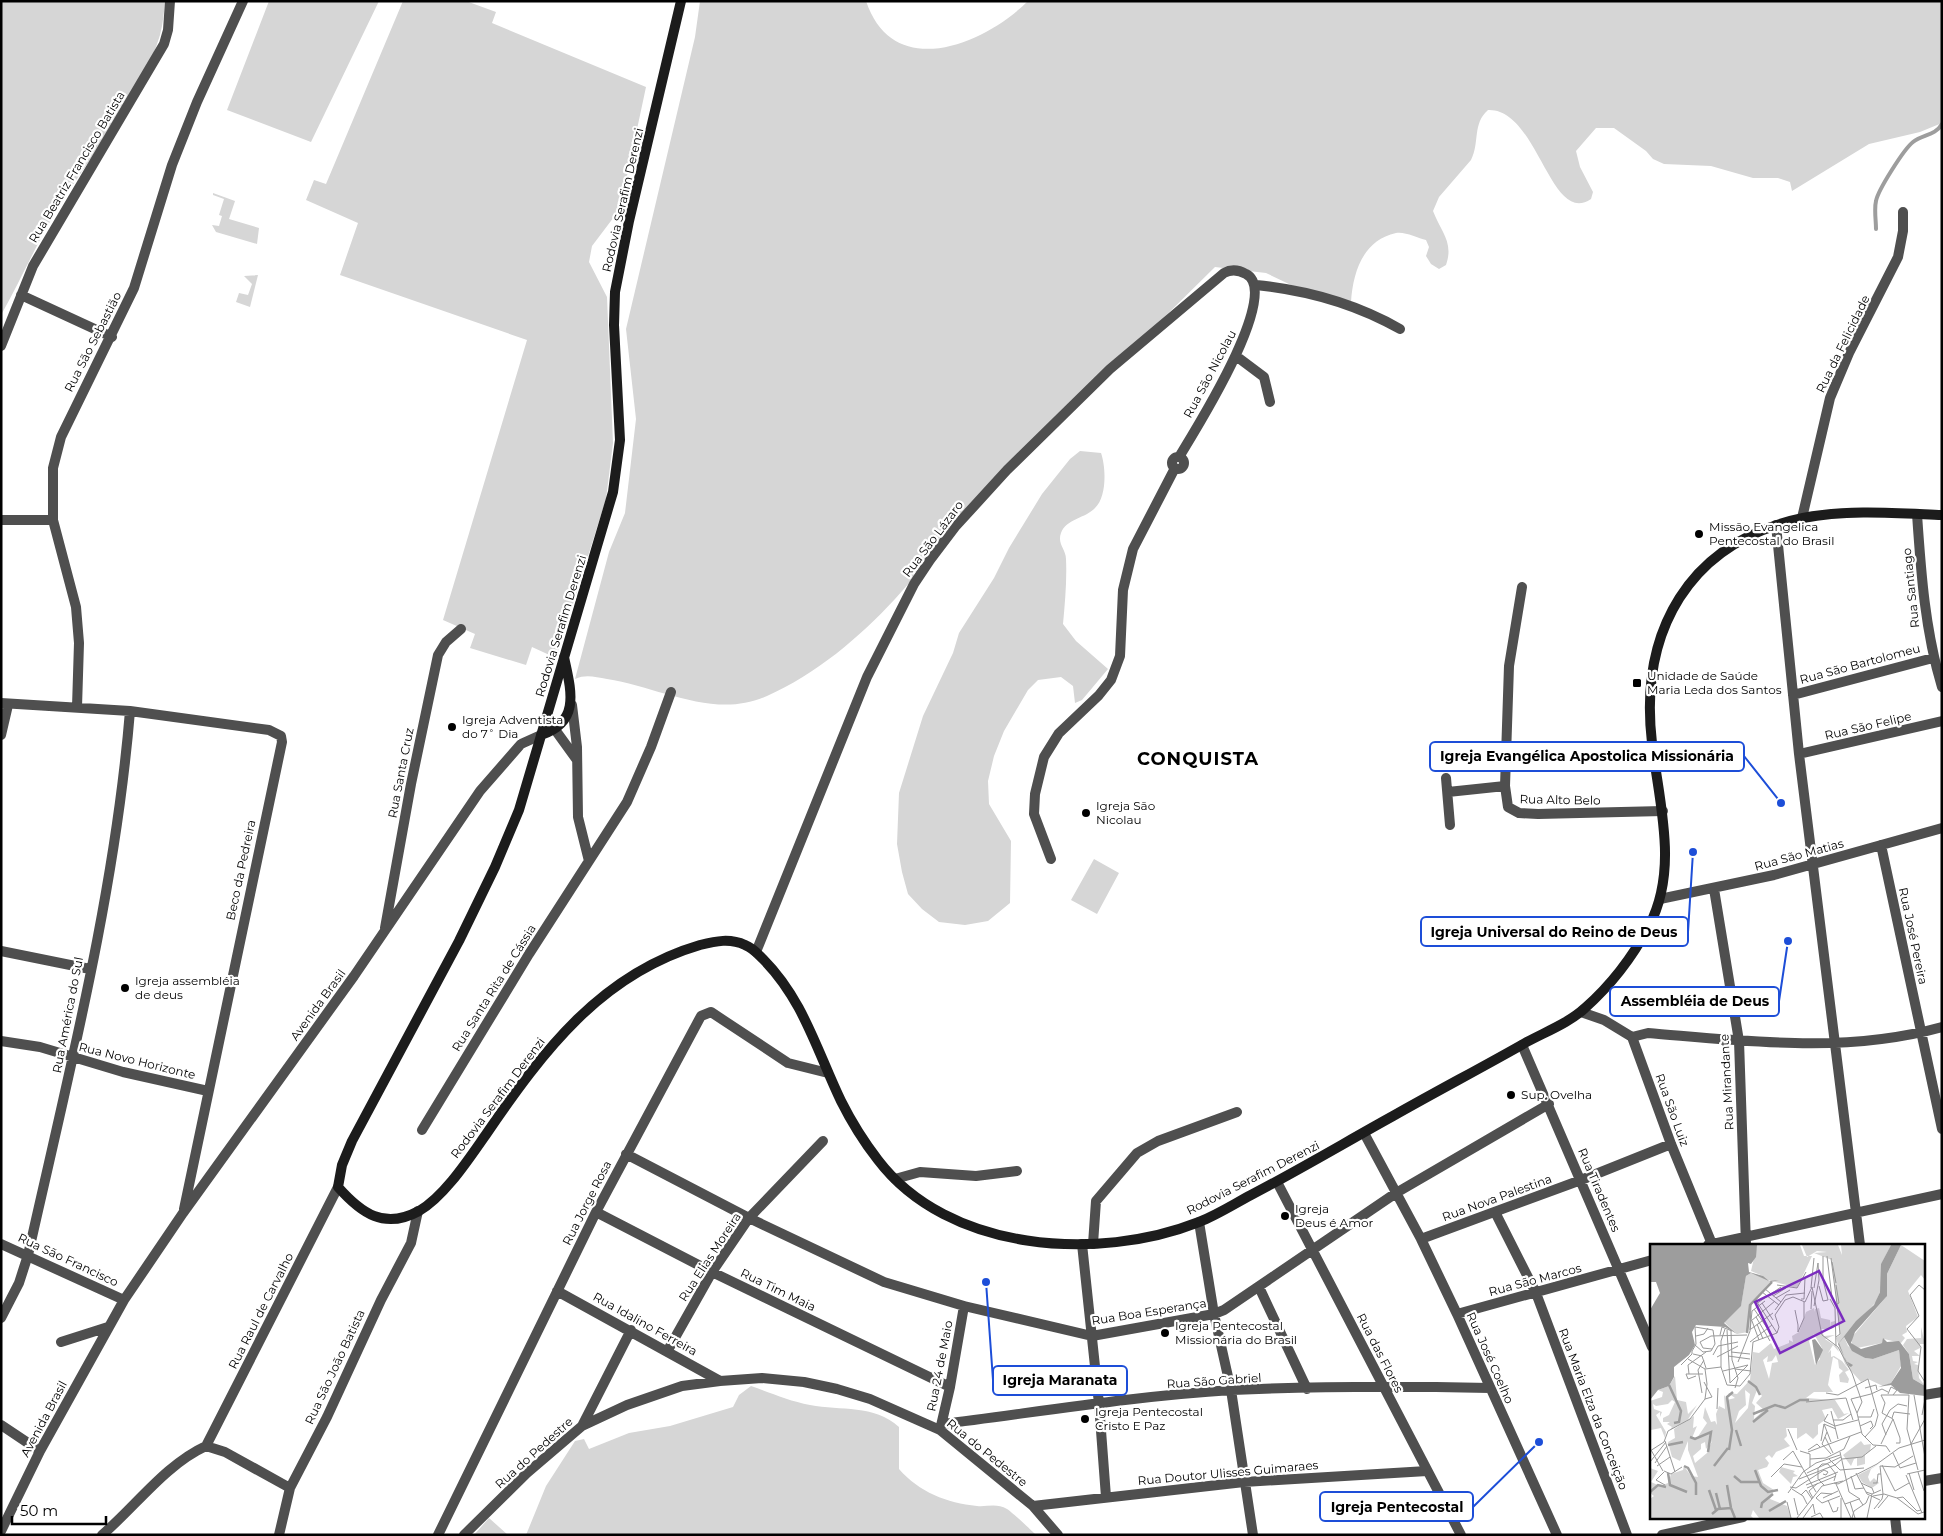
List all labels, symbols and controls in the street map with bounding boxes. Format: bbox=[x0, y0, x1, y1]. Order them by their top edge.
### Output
street label: Rua Beatriz Francisco Batista bbox=[25, 88, 128, 245]
street label: Rodovia Serafim Derenzi bbox=[599, 126, 646, 273]
street label: Rua São Sebastião bbox=[61, 289, 124, 394]
street label: Rua da Felicidade bbox=[1812, 292, 1873, 395]
street label: Rua São Nicolau bbox=[1180, 327, 1239, 420]
street label: Rua São Lázaro bbox=[899, 498, 966, 580]
place label: Missão Evangelica Pentecostal do Brasil bbox=[1709, 519, 1834, 548]
marker: Missão Evangelica Pentecostal do Brasil bbox=[1693, 528, 1705, 540]
street label: Rua Santiago bbox=[1899, 547, 1922, 629]
street label: Rodovia Serafim Derenzi bbox=[532, 553, 589, 699]
street label: Rua São Bartolomeu bbox=[1798, 640, 1922, 687]
place label: Unidade de Saúde Maria Leda dos Santos bbox=[1647, 668, 1782, 697]
marker: Unidade de Saúde Maria Leda dos Santos bbox=[1631, 677, 1643, 689]
street label: Rua São Felipe bbox=[1823, 708, 1913, 743]
place label: Igreja Adventista do 7˚ Dia bbox=[462, 712, 563, 741]
marker: Igreja Adventista do 7˚ Dia bbox=[446, 721, 458, 733]
street label: Rua Santa Cruz bbox=[384, 726, 417, 819]
callout: Igreja Evangélica Apostolica Missionária bbox=[1430, 742, 1744, 771]
text: Igreja Evangélica Apostolica Missionária bbox=[1440, 747, 1734, 765]
district label: CONQUISTA bbox=[1137, 748, 1259, 770]
street label: Rua Alto Belo bbox=[1519, 791, 1601, 808]
place label: Igreja São Nicolau bbox=[1096, 798, 1155, 827]
marker: Igreja São Nicolau bbox=[1080, 807, 1092, 819]
street label: Beco da Pedreira bbox=[223, 818, 258, 922]
street label: Rua São Matias bbox=[1753, 835, 1845, 874]
street label: Rua José Pereira bbox=[1896, 886, 1931, 986]
callout: Igreja Universal do Reino de Deus bbox=[1421, 917, 1688, 946]
street label: Rua Santa Rita de Cássia bbox=[448, 921, 539, 1054]
text: Igreja Universal do Reino de Deus bbox=[1430, 923, 1678, 941]
street label: Rua América do Sul bbox=[49, 956, 86, 1074]
street label: Avenida Brasil bbox=[287, 966, 348, 1043]
place label: Igreja assembléia de deus bbox=[135, 973, 240, 1002]
marker: Igreja assembléia de deus bbox=[119, 982, 131, 994]
callout: Assembléia de Deus bbox=[1610, 987, 1779, 1016]
text: Assembléia de Deus bbox=[1620, 992, 1770, 1010]
street label: Rodovia Serafim Derenzi bbox=[447, 1034, 548, 1161]
street label: Rua Mirandante bbox=[1716, 1034, 1737, 1131]
street label: Rua Novo Horizonte bbox=[77, 1039, 197, 1082]
street label: Rua São Luiz bbox=[1652, 1071, 1693, 1148]
place label: Sup. Ovelha bbox=[1521, 1087, 1592, 1102]
marker: Sup. Ovelha bbox=[1505, 1089, 1517, 1101]
street label: Rodovia Serafim Derenzi bbox=[1184, 1137, 1322, 1218]
street label: Rua Tiradentes bbox=[1575, 1146, 1624, 1234]
street label: Rua Jorge Rosa bbox=[559, 1158, 614, 1248]
street label: Rua Nova Palestina bbox=[1440, 1171, 1554, 1224]
place label: Igreja Deus é Amor bbox=[1295, 1201, 1373, 1230]
street label: Rua Elias Moreira bbox=[675, 1209, 744, 1304]
marker: Igreja Deus é Amor bbox=[1279, 1210, 1291, 1222]
street label: Rua São Francisco bbox=[16, 1230, 121, 1289]
inset map bbox=[1650, 1244, 1926, 1518]
street label: Rua Raul de Carvalho bbox=[225, 1250, 296, 1371]
street label: Rua São Marcos bbox=[1487, 1260, 1583, 1299]
street label: Rua Tim Maia bbox=[738, 1265, 818, 1314]
street label: Rua Idalino Ferreira bbox=[590, 1289, 700, 1358]
street label: Rua Boa Esperança bbox=[1090, 1295, 1208, 1328]
street label: Rua São João Batista bbox=[301, 1307, 368, 1427]
street label: Rua das Flores bbox=[1354, 1310, 1407, 1395]
street label: Rua José Coelho bbox=[1464, 1310, 1517, 1406]
place label: Igreja Pentecostal Missionária do Brasil bbox=[1175, 1318, 1297, 1347]
street label: Rua 24 de Maio bbox=[923, 1319, 956, 1413]
street label: Rua Maria Elza da Conceição bbox=[1556, 1326, 1631, 1492]
marker: Igreja Pentecostal Missionária do Brasil bbox=[1159, 1327, 1171, 1339]
callout: Igreja Maranata bbox=[993, 1366, 1127, 1395]
street label: Rua São Gabriel bbox=[1166, 1370, 1262, 1391]
text: Igreja Maranata bbox=[1003, 1371, 1117, 1389]
street label: Avenida Brasil bbox=[17, 1378, 70, 1460]
place label: Igreja Pentecostal Cristo E Paz bbox=[1095, 1404, 1203, 1433]
marker: Igreja Pentecostal Cristo E Paz bbox=[1079, 1413, 1091, 1425]
street label: Rua do Pedestre bbox=[492, 1414, 576, 1491]
street label: Rua do Pedestre bbox=[944, 1415, 1031, 1490]
street label: Rua Doutor Ulisses Guimaraes bbox=[1137, 1457, 1319, 1488]
callout: Igreja Pentecostal bbox=[1320, 1492, 1473, 1521]
scale bar bbox=[12, 1494, 106, 1526]
text: Igreja Pentecostal bbox=[1331, 1498, 1463, 1516]
text: 50 m bbox=[20, 1501, 58, 1520]

